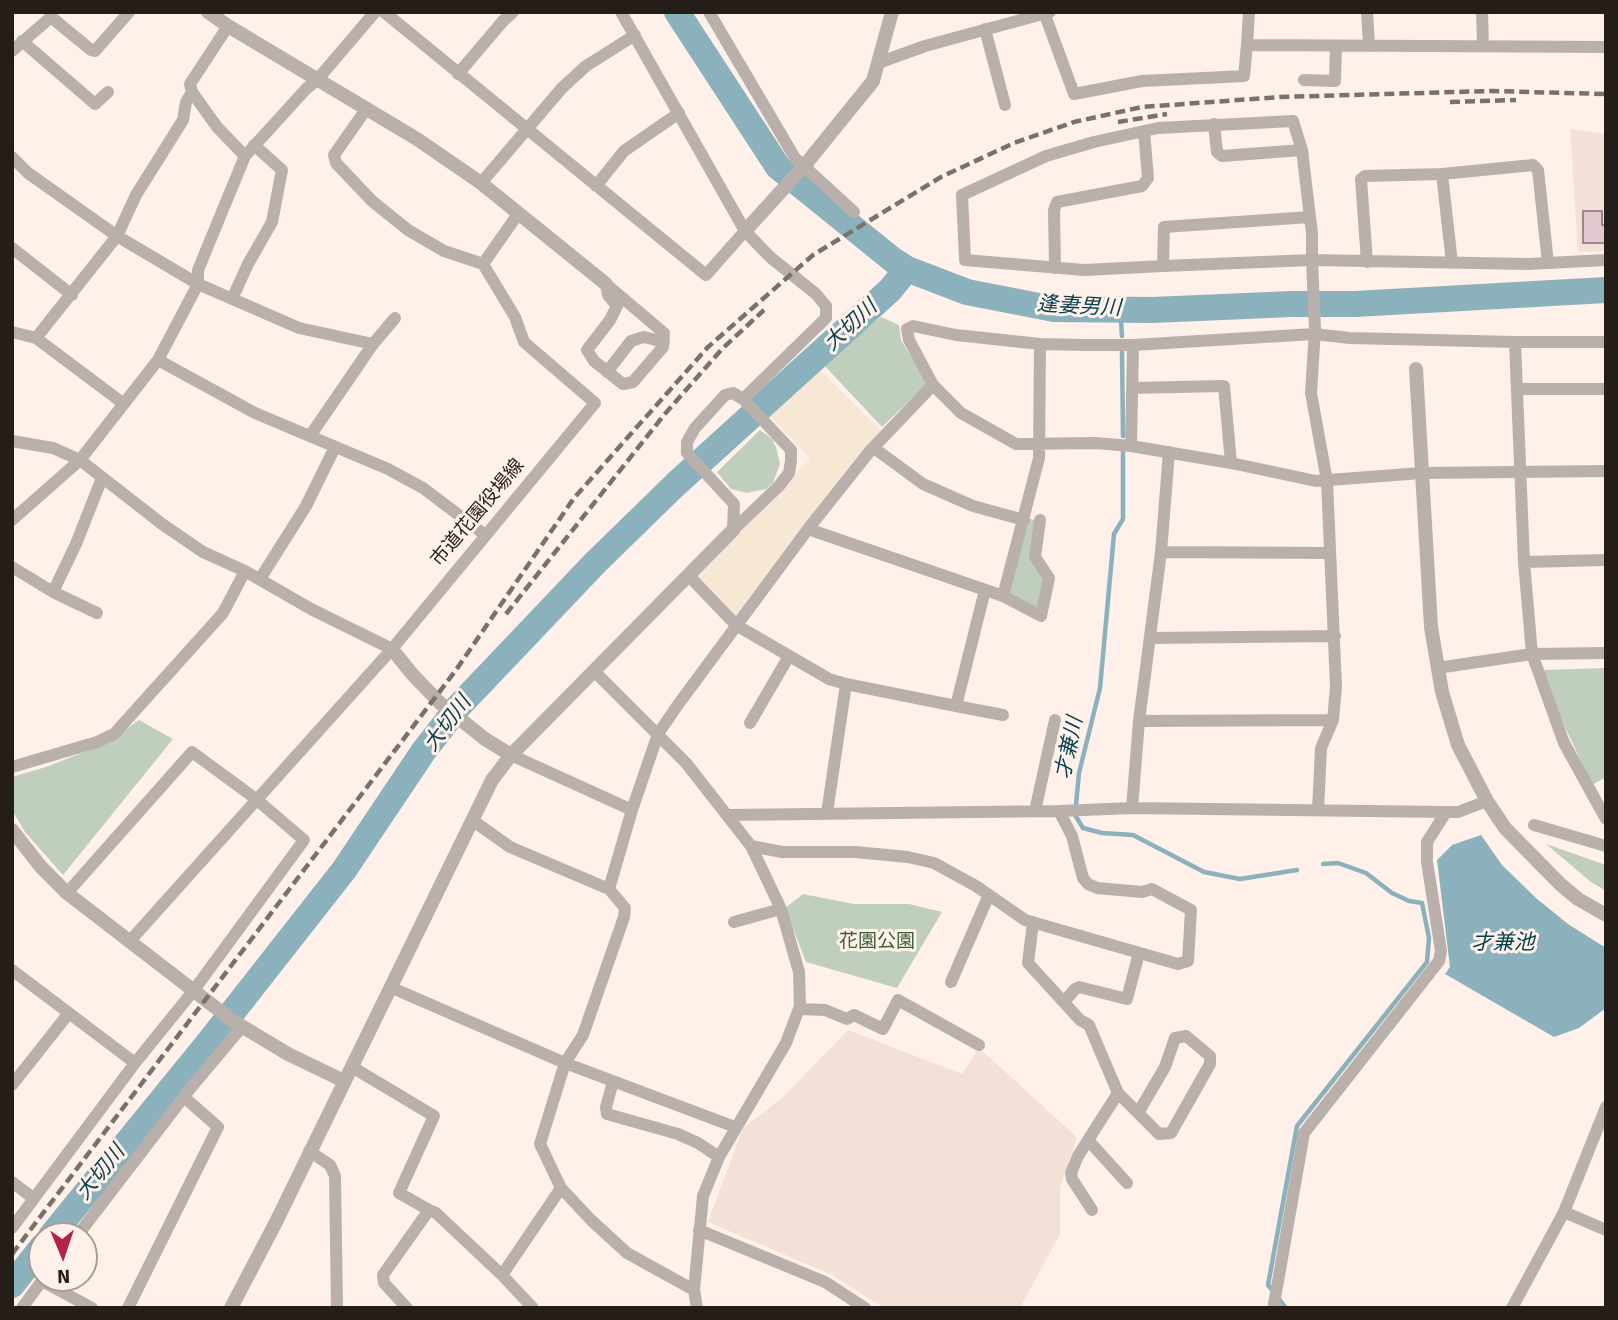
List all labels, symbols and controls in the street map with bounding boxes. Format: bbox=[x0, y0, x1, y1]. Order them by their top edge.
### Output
water label: 逢妻男川 bbox=[1036, 292, 1122, 322]
water label: 大切川 bbox=[819, 295, 883, 357]
street label: 市道花園役場線 bbox=[427, 455, 529, 571]
water label: 大切川 bbox=[419, 691, 477, 757]
water label: 才兼川 bbox=[1051, 715, 1089, 781]
water label: 才兼池 bbox=[1472, 930, 1534, 956]
park label: 花園公園 bbox=[839, 931, 915, 953]
water label: 大切川 bbox=[71, 1141, 131, 1205]
north arrow bbox=[28, 1222, 98, 1292]
text: N bbox=[57, 1264, 71, 1288]

